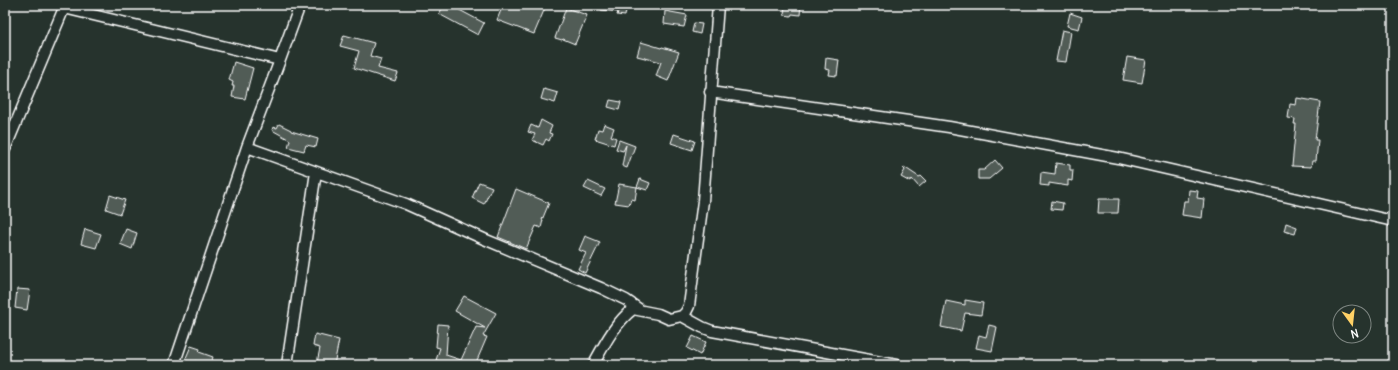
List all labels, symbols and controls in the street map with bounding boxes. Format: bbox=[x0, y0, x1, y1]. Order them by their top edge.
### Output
north arrow bbox=[1332, 304, 1372, 344]
text: N bbox=[1349, 326, 1360, 341]

